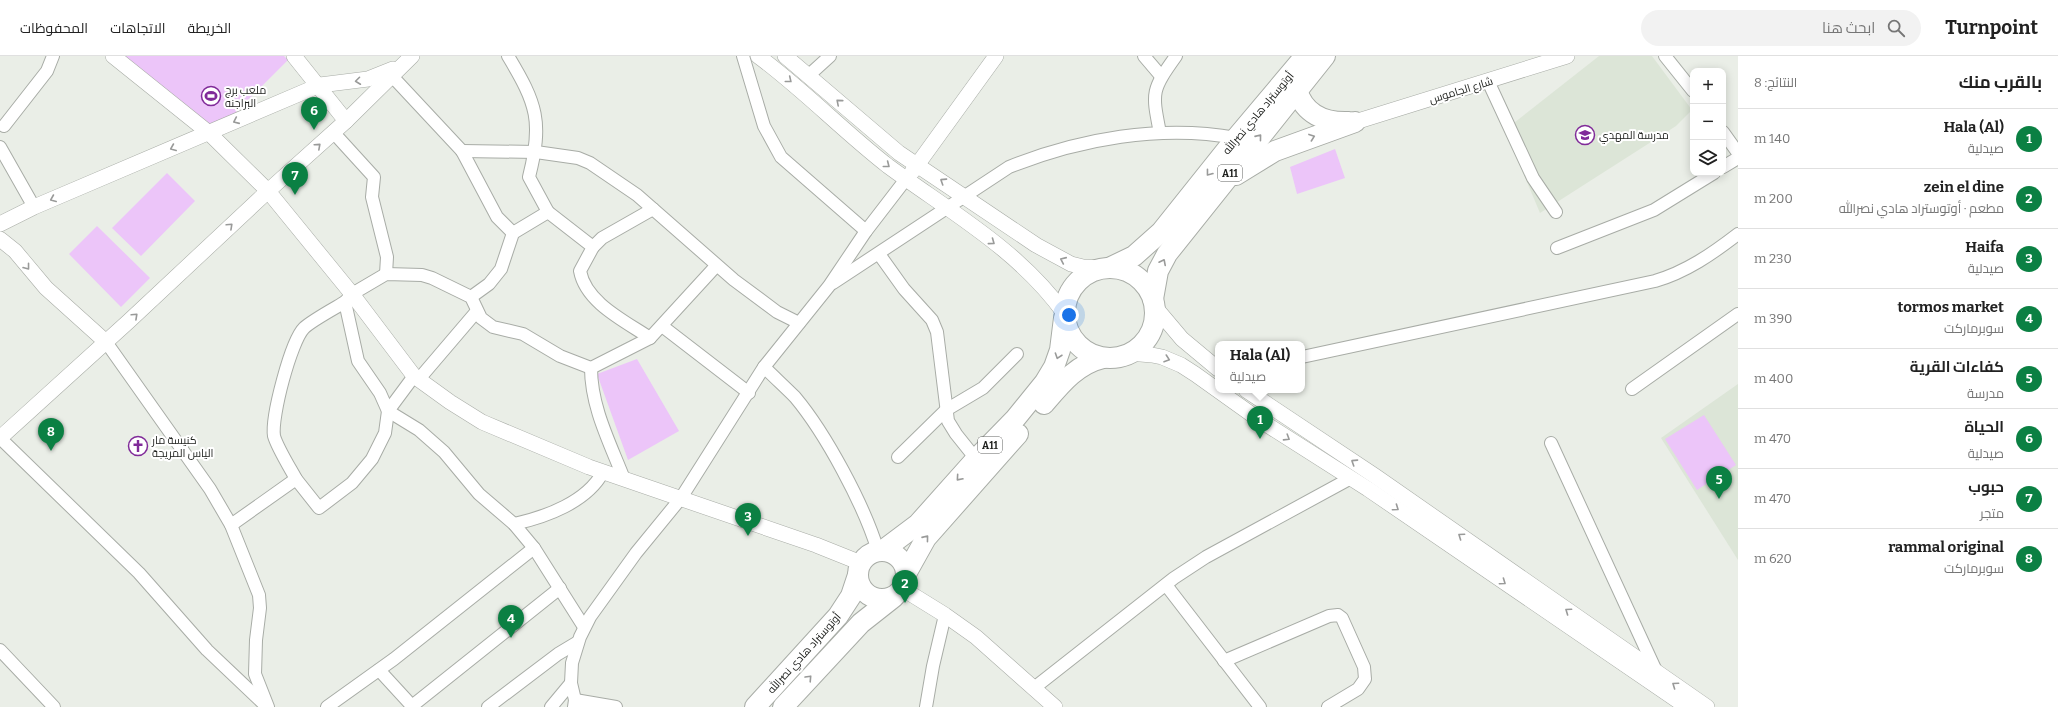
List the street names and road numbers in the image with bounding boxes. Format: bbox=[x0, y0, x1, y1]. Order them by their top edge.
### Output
street label: أوتوستراد هادي نصرالله bbox=[1219, 68, 1298, 158]
street label: شارع الجاموس bbox=[1428, 75, 1495, 107]
road number: A11 bbox=[1218, 165, 1242, 181]
road number: A11 bbox=[978, 437, 1002, 453]
street label: أوتوستراد هادي نصرالله bbox=[763, 609, 845, 697]

